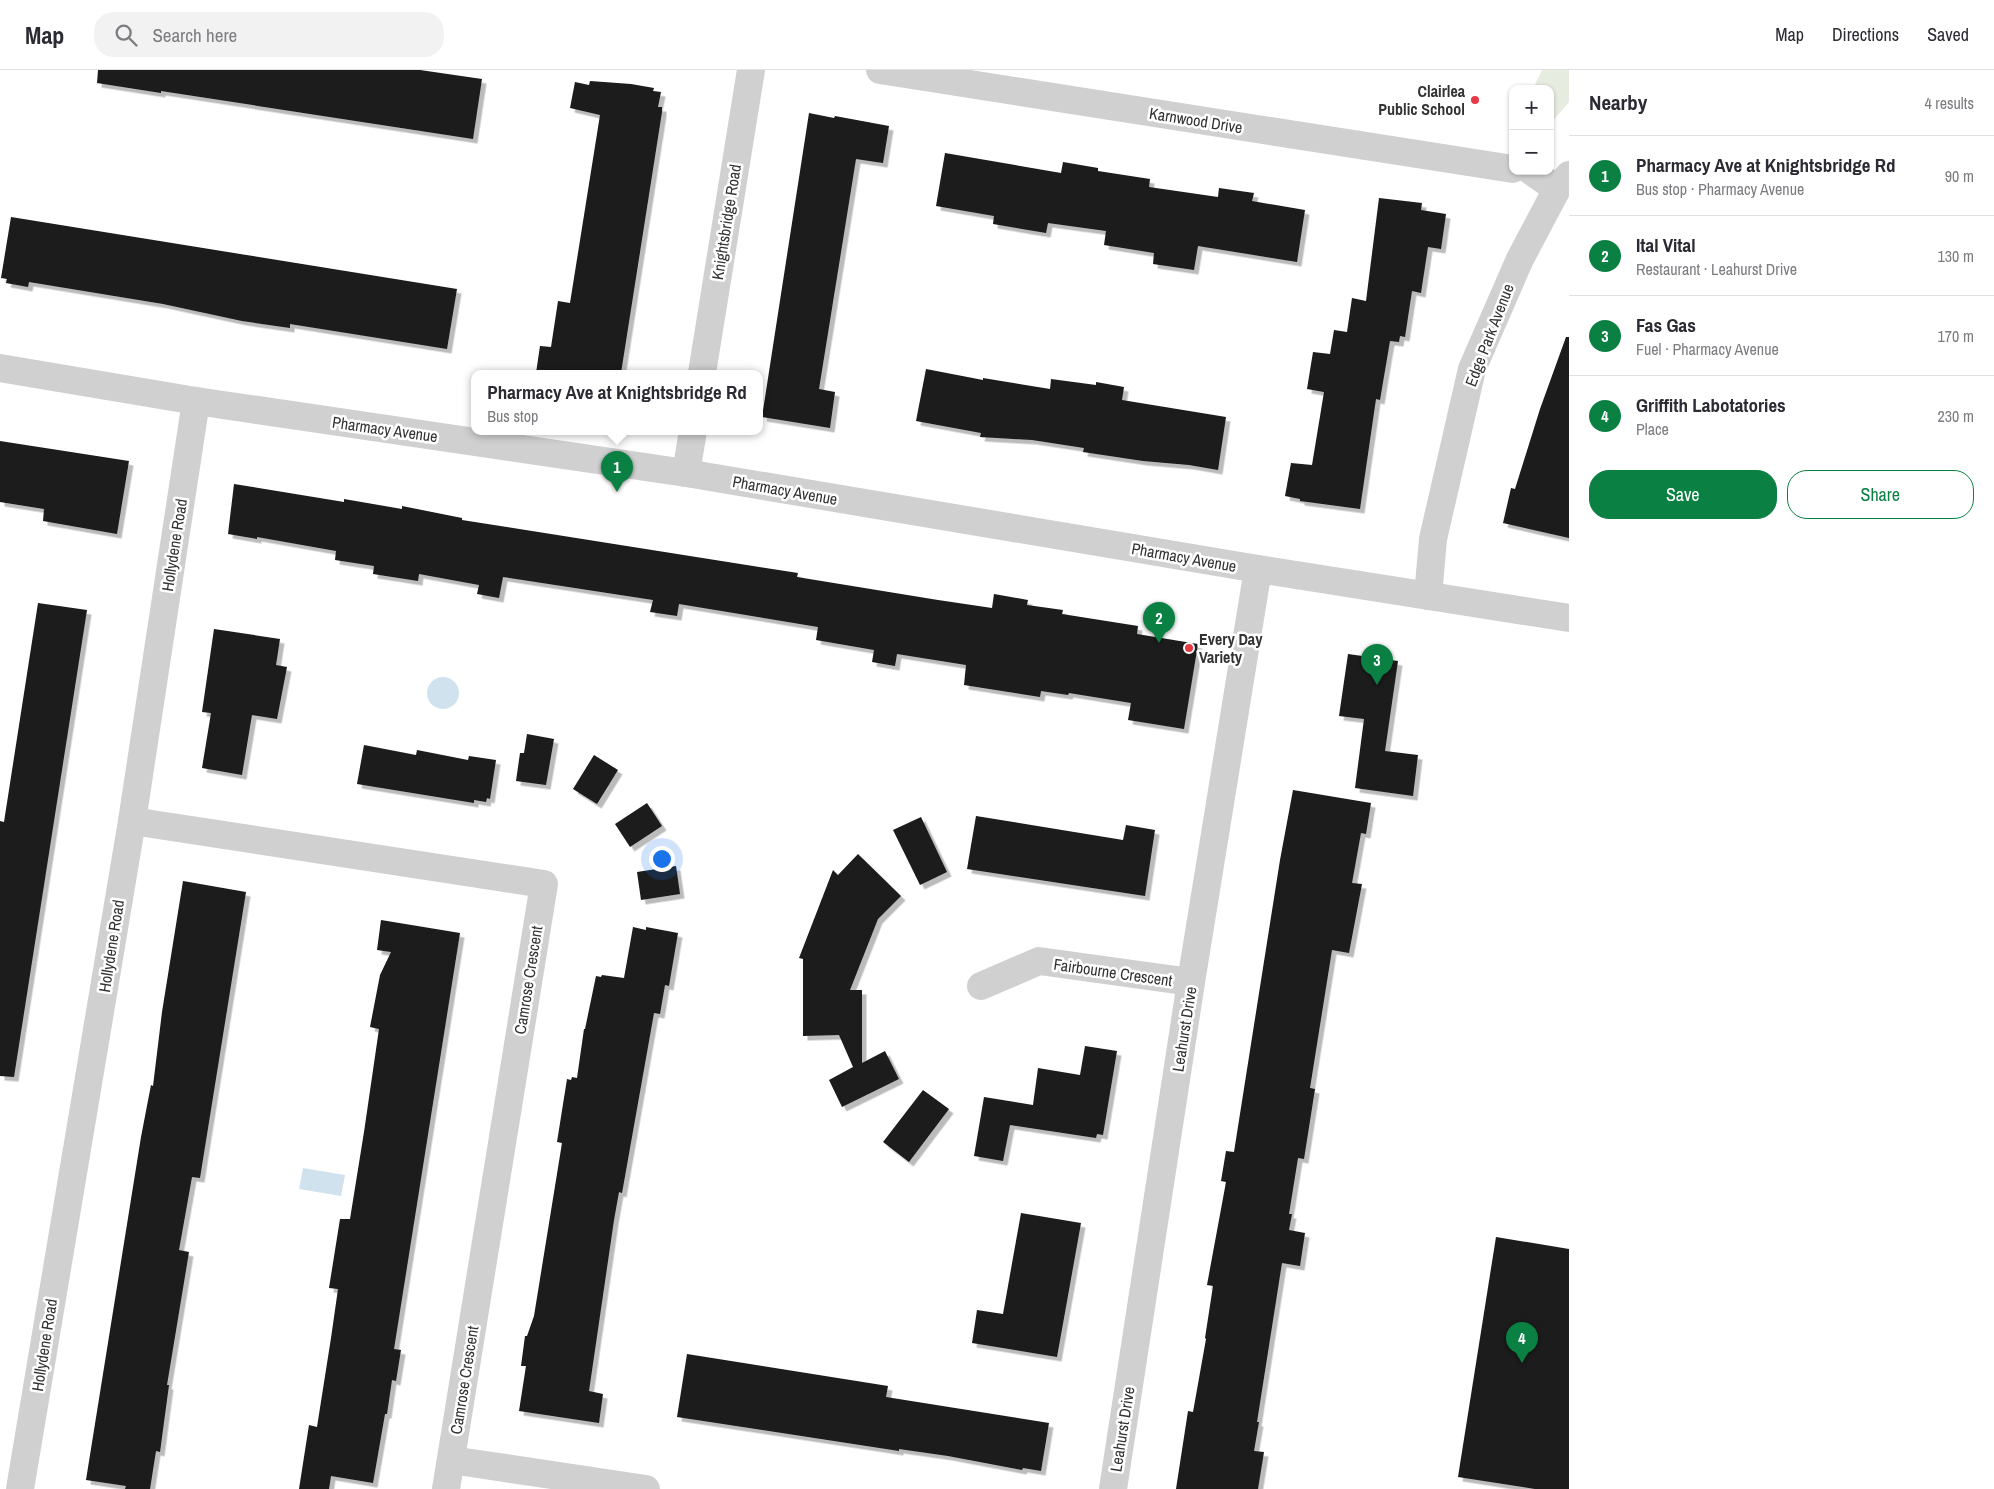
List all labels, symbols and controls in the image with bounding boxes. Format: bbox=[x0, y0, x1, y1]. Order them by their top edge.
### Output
search box bbox=[94, 12, 444, 57]
text: Map bbox=[25, 19, 64, 51]
icon: search bbox=[112, 21, 140, 49]
text: Search here bbox=[152, 22, 237, 48]
text: Map bbox=[1775, 22, 1804, 47]
text: Directions bbox=[1832, 22, 1899, 47]
text: Saved bbox=[1927, 22, 1969, 47]
place label: Clairlea Public School bbox=[1378, 80, 1466, 120]
map controls bbox=[1509, 85, 1554, 175]
button: + bbox=[1509, 85, 1554, 130]
text: Nearby bbox=[1589, 88, 1647, 117]
text: 4 results bbox=[1924, 92, 1974, 114]
marker: Clairlea Public School bbox=[1469, 94, 1481, 106]
street label: Karnwood Drive bbox=[1148, 102, 1244, 138]
button: − bbox=[1509, 130, 1554, 175]
text: Pharmacy Ave at Knightsbridge Rd bbox=[1636, 152, 1895, 178]
street label: Knightsbridge Road bbox=[706, 163, 746, 281]
text: 1 bbox=[1601, 165, 1609, 187]
text: 90 m bbox=[1945, 165, 1974, 187]
text: Bus stop · Pharmacy Avenue bbox=[1636, 178, 1804, 200]
text: Ital Vital bbox=[1636, 232, 1696, 258]
text: 2 bbox=[1601, 245, 1609, 267]
text: 130 m bbox=[1938, 245, 1974, 267]
text: Restaurant · Leahurst Drive bbox=[1636, 258, 1797, 280]
street label: Edge Park Avenue bbox=[1459, 280, 1519, 390]
text: Fas Gas bbox=[1636, 312, 1696, 338]
text: 3 bbox=[1601, 325, 1609, 347]
text: 170 m bbox=[1938, 325, 1974, 347]
text: Fuel · Pharmacy Avenue bbox=[1636, 338, 1779, 360]
popup bbox=[471, 370, 763, 435]
text: Pharmacy Ave at Knightsbridge Rd bbox=[487, 379, 747, 405]
text: Griffith Labotatories bbox=[1636, 392, 1786, 418]
text: Bus stop bbox=[487, 405, 538, 427]
text: 4 bbox=[1601, 405, 1609, 427]
text: 230 m bbox=[1938, 405, 1974, 427]
street label: Pharmacy Avenue bbox=[331, 411, 439, 447]
text: Place bbox=[1636, 418, 1669, 440]
pin: 1 bbox=[601, 451, 633, 492]
street label: Pharmacy Avenue bbox=[731, 470, 839, 510]
button: Save bbox=[1589, 470, 1777, 519]
button: Share bbox=[1787, 470, 1974, 519]
street label: Hollydene Road bbox=[156, 497, 192, 593]
street label: Pharmacy Avenue bbox=[1130, 537, 1238, 577]
pin: 2 bbox=[1143, 602, 1175, 643]
place label: Every Day Variety bbox=[1199, 628, 1263, 668]
marker: Every Day Variety bbox=[1183, 642, 1195, 654]
pin: 3 bbox=[1361, 644, 1393, 685]
your location bbox=[649, 846, 675, 872]
street label: Hollydene Road bbox=[93, 898, 129, 994]
street label: Camrose Crescent bbox=[509, 924, 547, 1036]
street label: Fairbourne Crescent bbox=[1052, 953, 1174, 991]
street label: Leahurst Drive bbox=[1166, 985, 1202, 1073]
street label: Hollydene Road bbox=[26, 1297, 62, 1393]
pin: 4 bbox=[1506, 1322, 1538, 1363]
street label: Camrose Crescent bbox=[445, 1324, 483, 1436]
street label: Leahurst Drive bbox=[1104, 1385, 1140, 1473]

